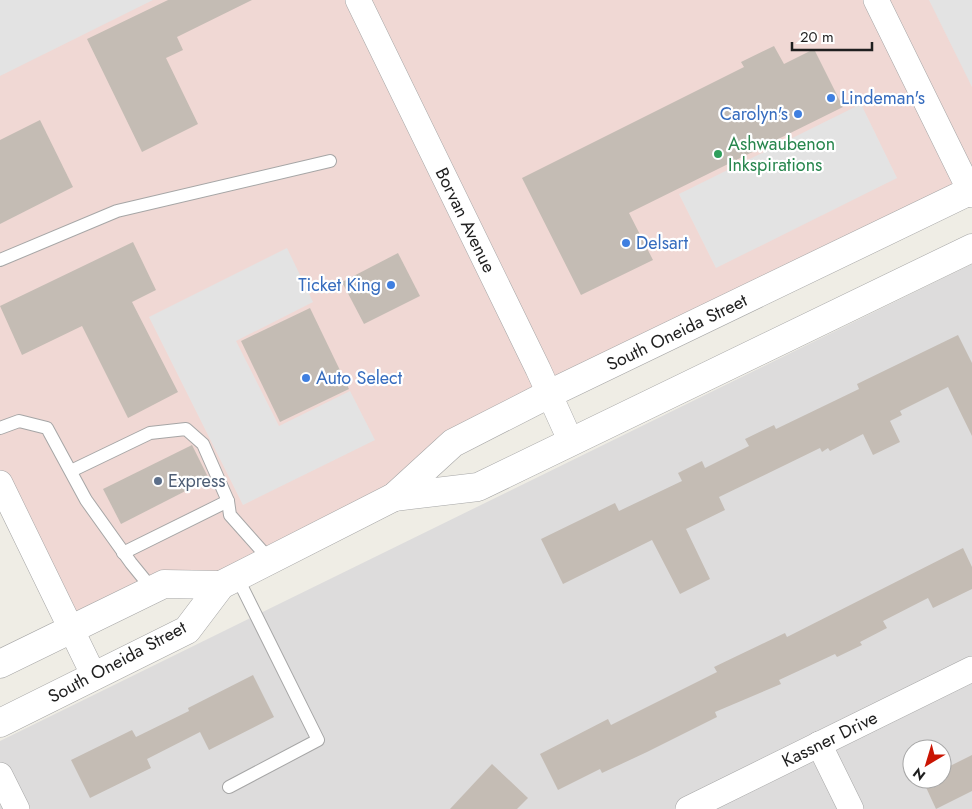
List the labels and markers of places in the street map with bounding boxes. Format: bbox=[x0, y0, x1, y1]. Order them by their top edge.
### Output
place label: Lindeman's bbox=[841, 85, 925, 111]
marker: Lindeman's bbox=[825, 92, 837, 104]
place label: Carolyn's bbox=[720, 101, 788, 127]
marker: Carolyn's bbox=[792, 108, 804, 120]
place label: Ashwaubenon Inkspirations bbox=[728, 131, 835, 178]
marker: Ashwaubenon Inkspirations bbox=[712, 148, 724, 160]
place label: Delsart bbox=[636, 230, 689, 256]
marker: Delsart bbox=[620, 237, 632, 249]
place label: Ticket King bbox=[298, 272, 381, 298]
marker: Ticket King bbox=[385, 279, 397, 291]
place label: Auto Select bbox=[316, 365, 403, 391]
marker: Auto Select bbox=[300, 372, 312, 384]
place label: Express bbox=[168, 468, 225, 494]
marker: Express bbox=[152, 475, 164, 487]

